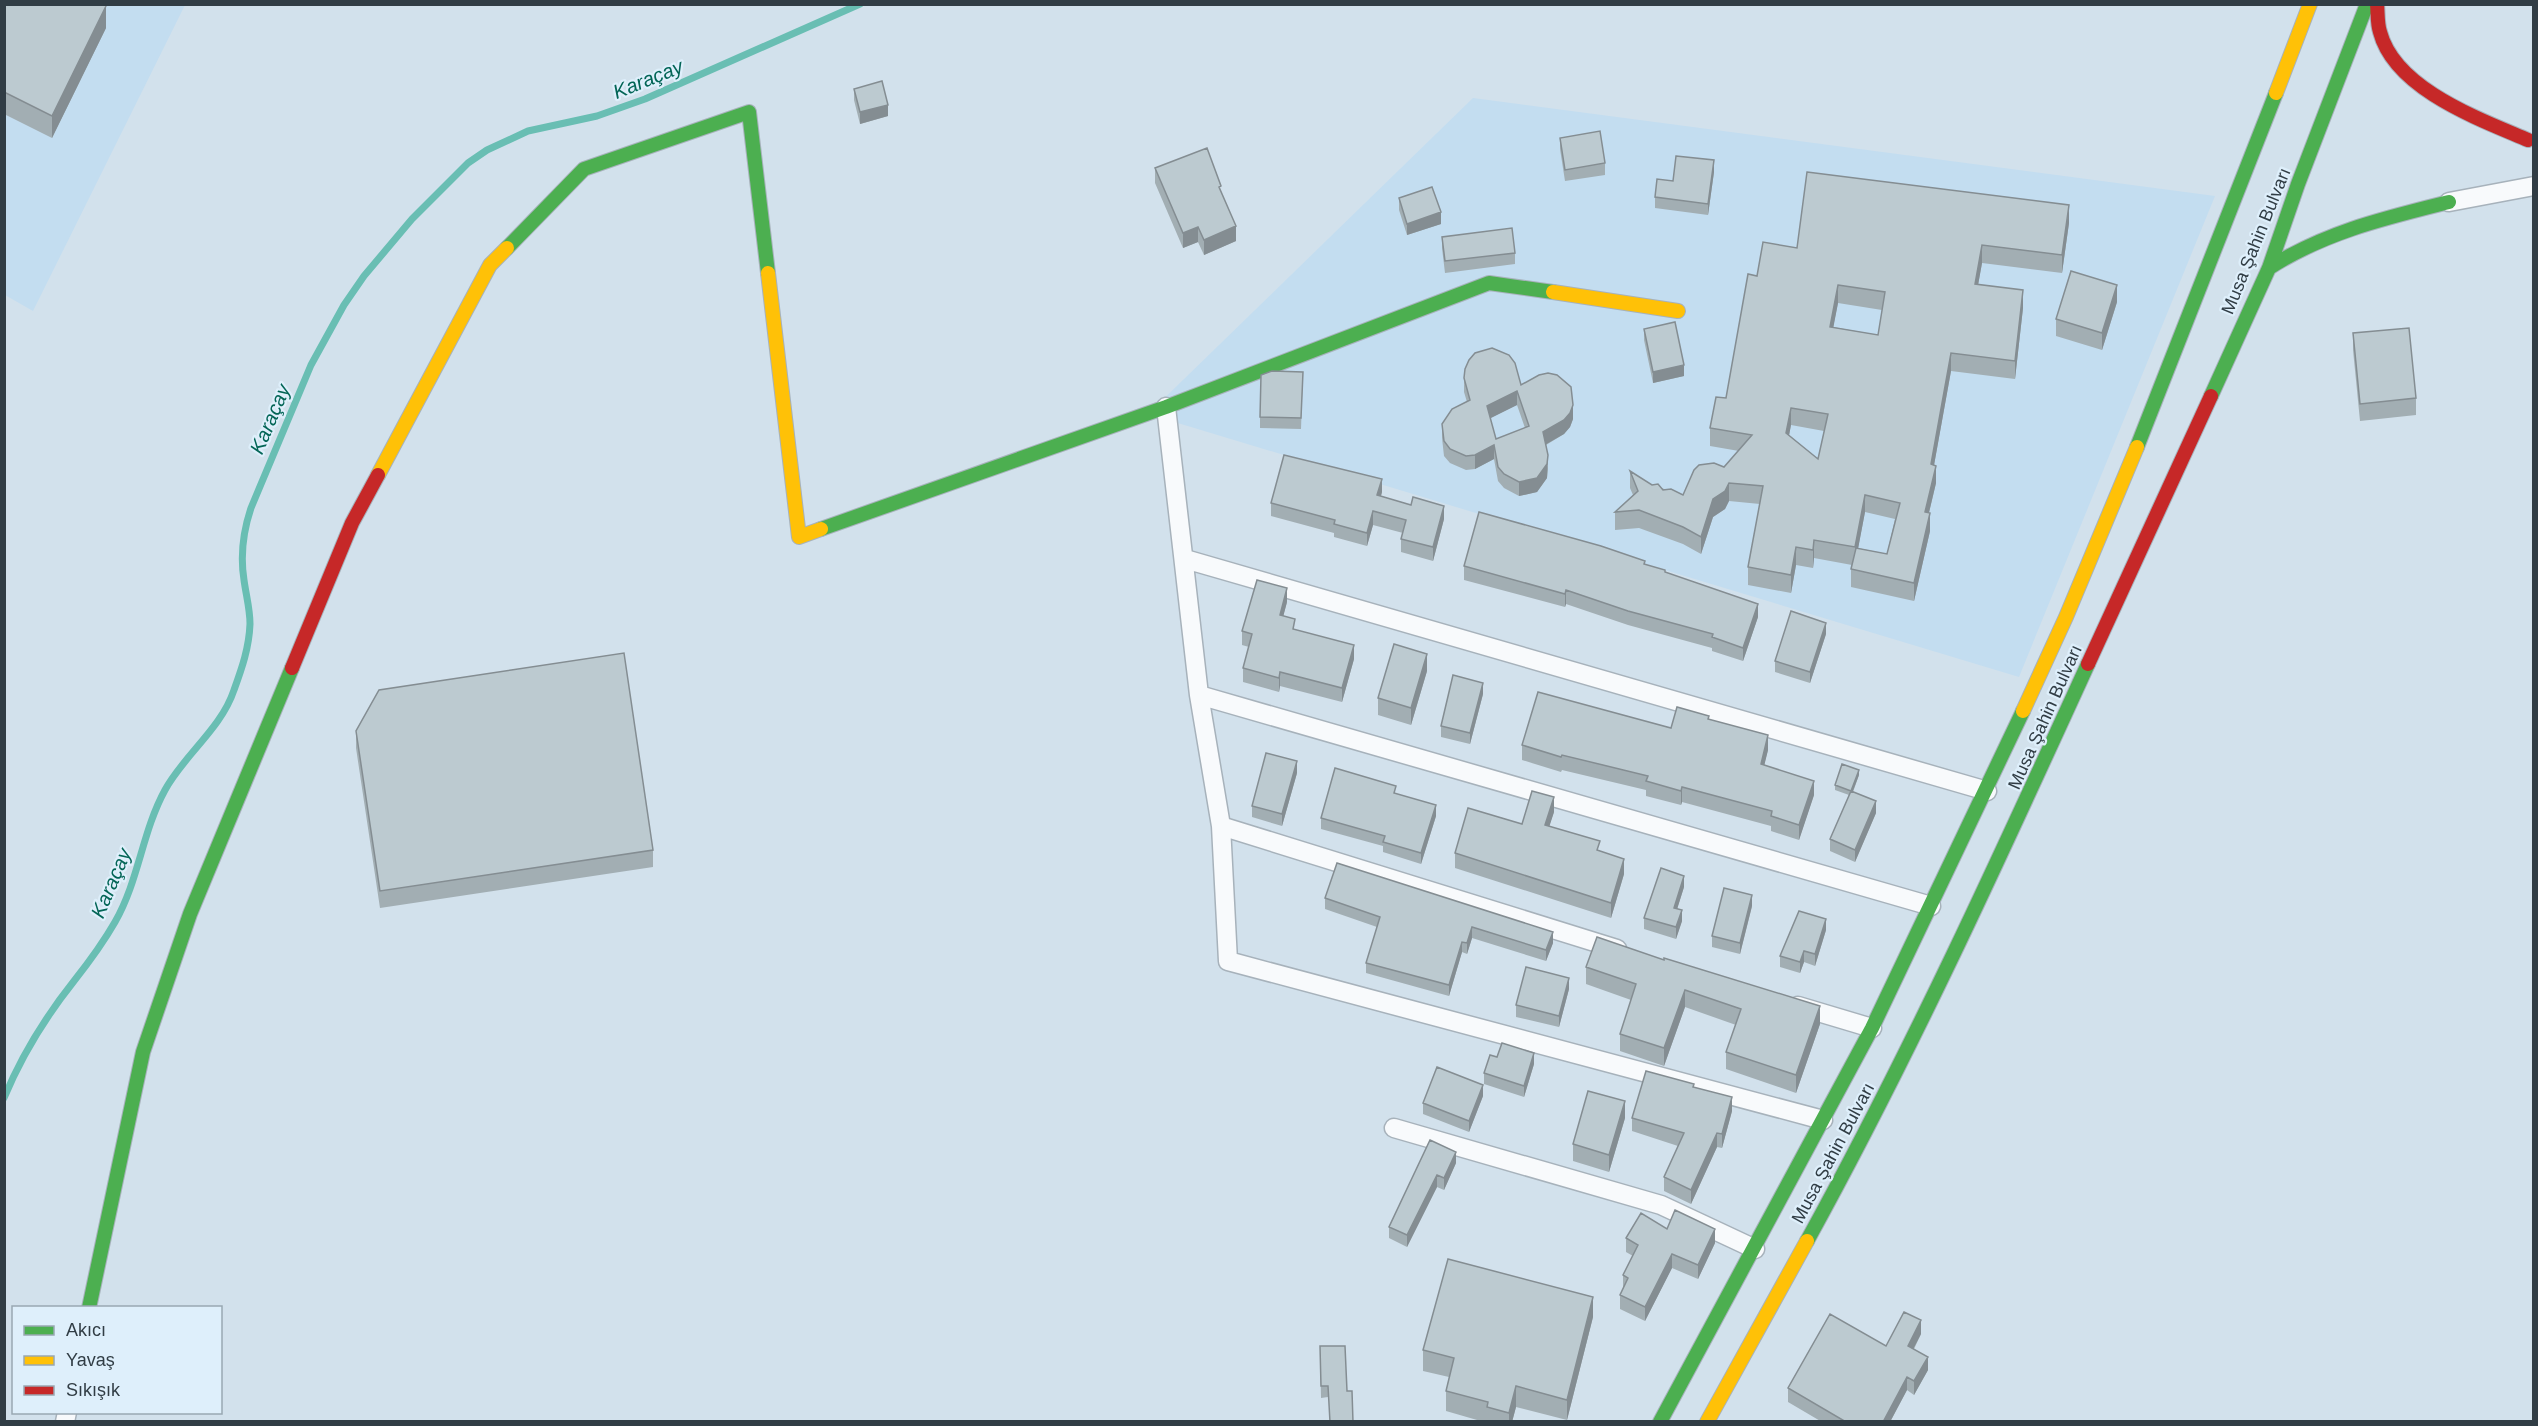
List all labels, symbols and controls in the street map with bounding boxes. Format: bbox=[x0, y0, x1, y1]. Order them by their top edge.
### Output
water label: Karaçay bbox=[610, 55, 687, 103]
street label: Musa Şahin Bulvarı bbox=[2217, 165, 2295, 317]
water label: Karaçay bbox=[246, 380, 295, 457]
street label: Musa Şahin Bulvarı bbox=[2004, 642, 2086, 792]
water label: Karaçay bbox=[87, 844, 136, 921]
street label: Musa Şahin Bulvarı bbox=[1788, 1079, 1878, 1227]
legend bbox=[12, 1306, 222, 1414]
text: Akıcı bbox=[66, 1320, 106, 1340]
text: Yavaş bbox=[66, 1350, 115, 1370]
text: Sıkışık bbox=[66, 1380, 121, 1400]

